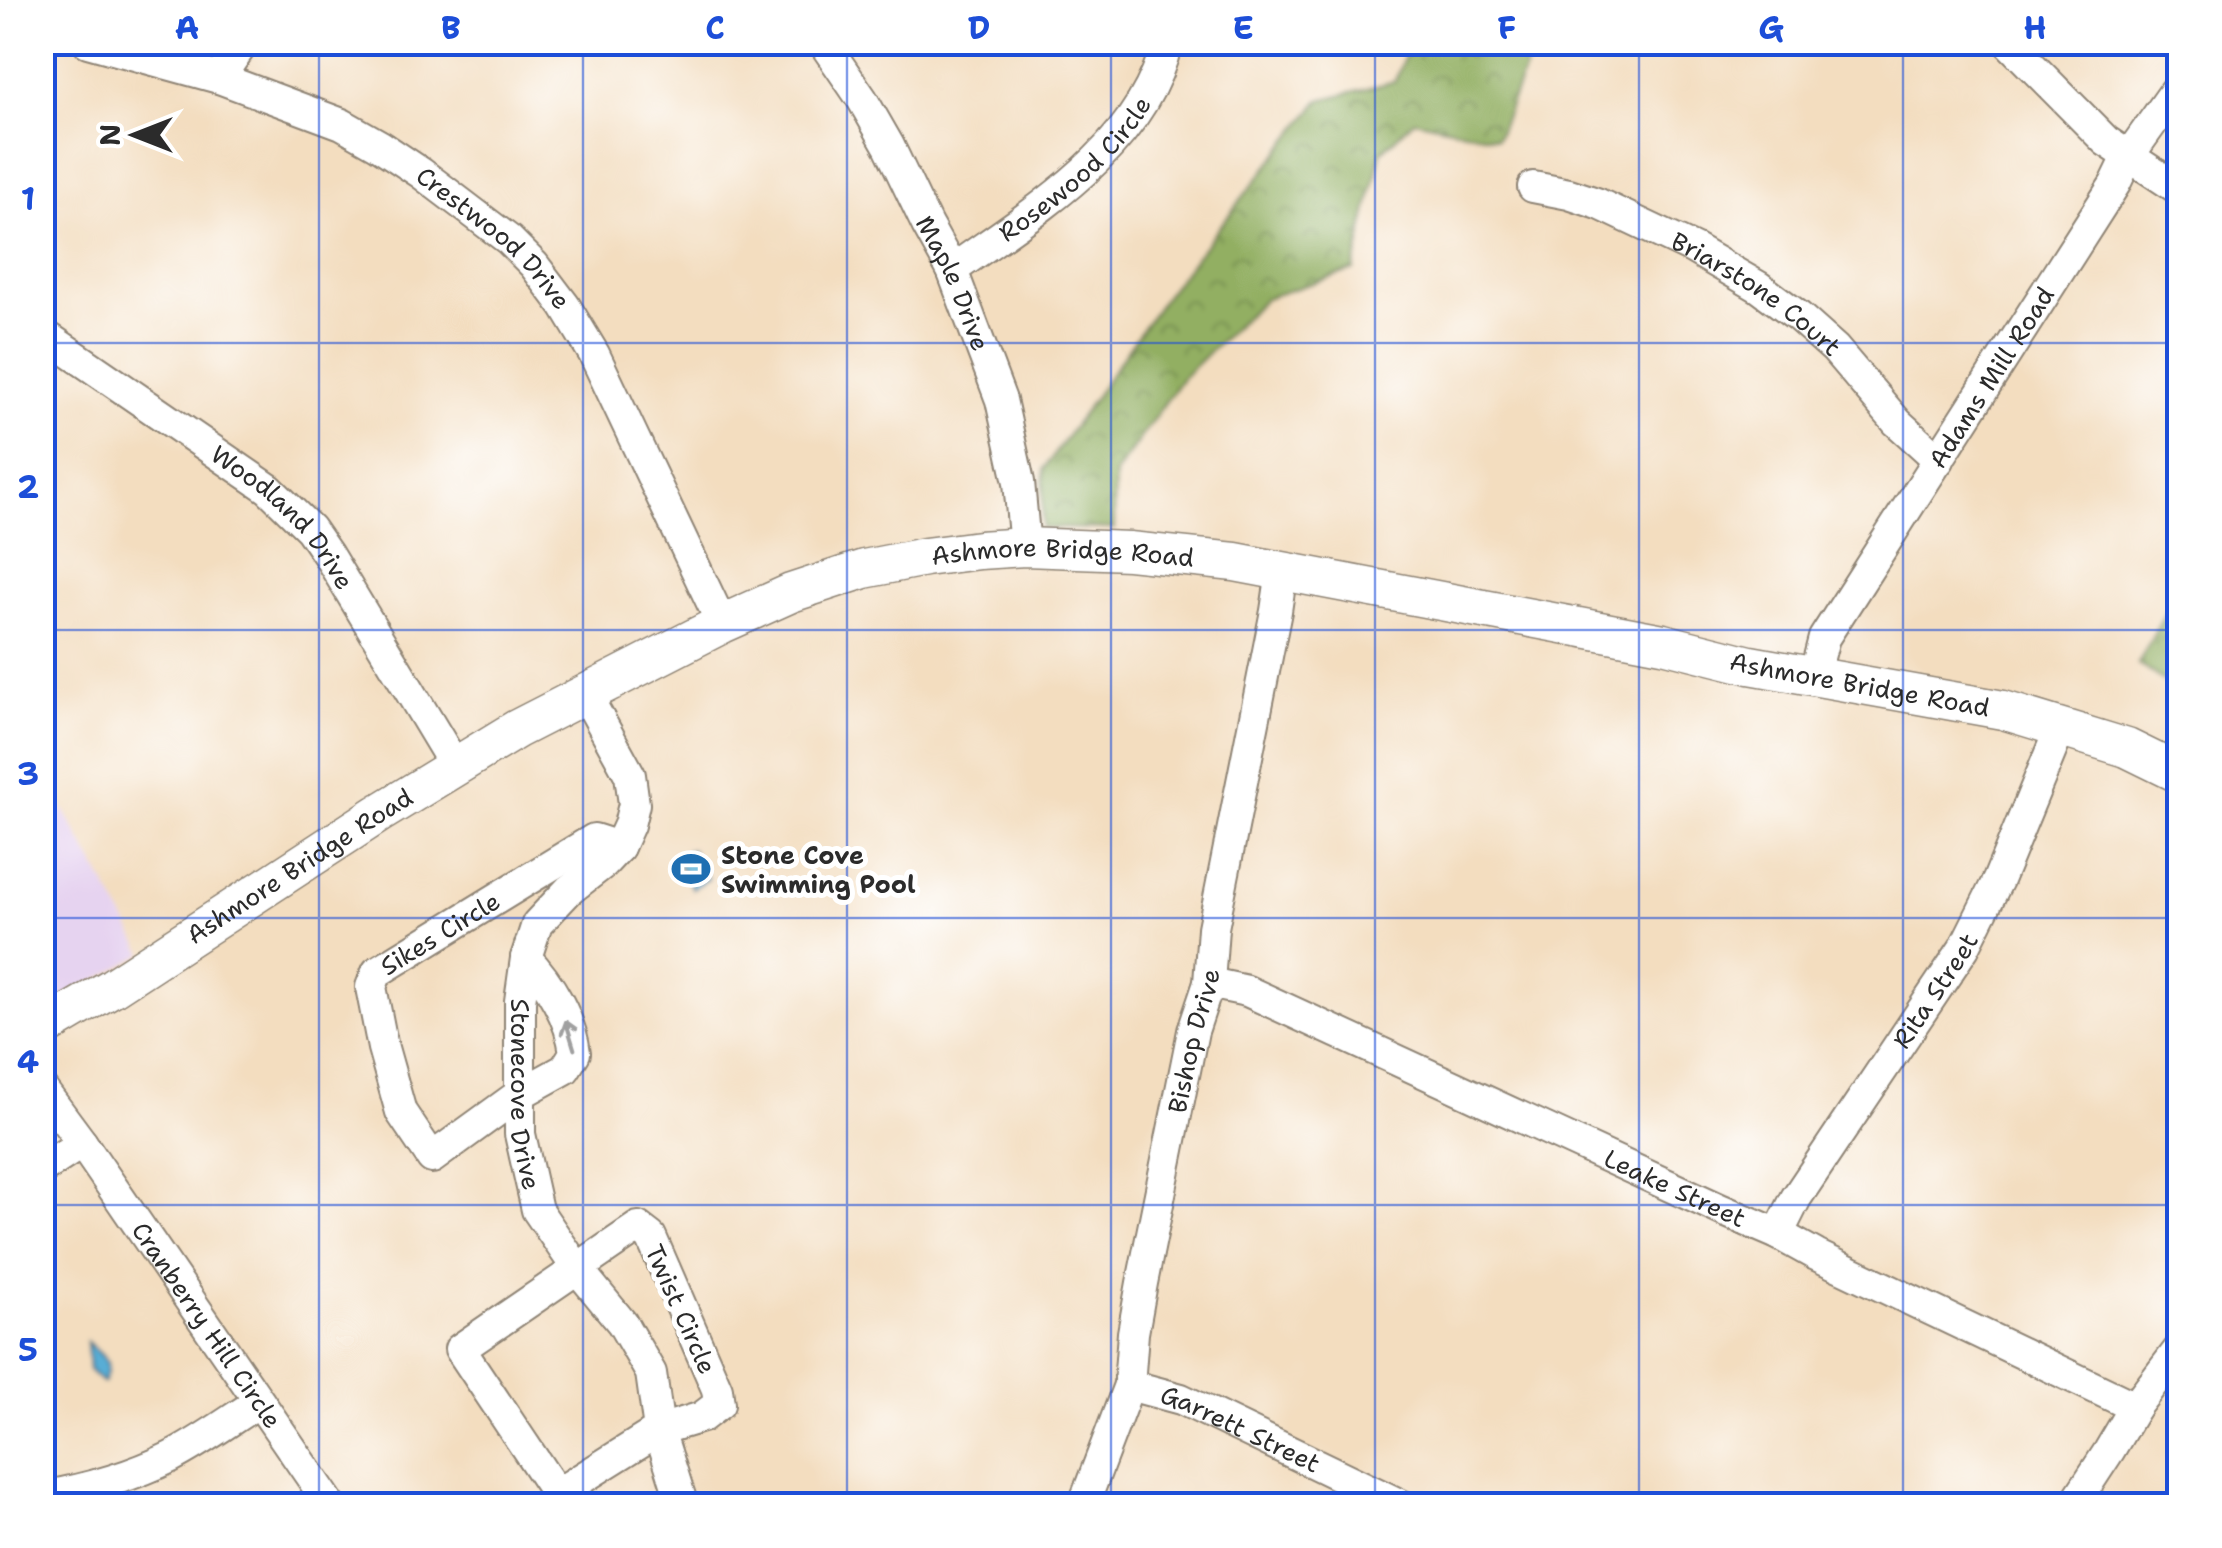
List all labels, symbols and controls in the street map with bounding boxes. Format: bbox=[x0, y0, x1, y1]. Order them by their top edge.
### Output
text: A bbox=[175, 6, 199, 49]
text: B bbox=[441, 6, 461, 49]
text: C bbox=[705, 6, 725, 49]
text: D bbox=[968, 6, 990, 49]
text: E bbox=[1232, 6, 1254, 49]
text: F bbox=[1498, 6, 1516, 49]
text: G bbox=[1758, 6, 1784, 49]
text: H bbox=[2023, 6, 2047, 49]
north arrow bbox=[85, 85, 185, 185]
street label: Rosewood Circle bbox=[992, 90, 1159, 249]
text: N bbox=[91, 124, 129, 146]
street label: Crestwood Drive bbox=[409, 158, 579, 316]
text: 1 bbox=[21, 177, 35, 220]
street label: Maple Drive bbox=[908, 209, 998, 356]
street label: Briarstone Court bbox=[1666, 224, 1848, 364]
street label: Adams Mill Road bbox=[1920, 280, 2062, 474]
street label: Woodland Drive bbox=[204, 437, 362, 596]
text: 2 bbox=[17, 465, 39, 508]
street label: Ashmore Bridge Road bbox=[929, 530, 1196, 575]
street label: Ashmore Bridge Road bbox=[1726, 644, 1993, 724]
text: 3 bbox=[17, 752, 39, 795]
street label: Ashmore Bridge Road bbox=[180, 780, 419, 952]
place label: Stone Cove Swimming Pool bbox=[721, 838, 916, 901]
sports icon: Stone Cove Swimming Pool bbox=[670, 848, 712, 890]
street label: Sikes Circle bbox=[374, 884, 506, 983]
street label: Rita Street bbox=[1884, 927, 1986, 1055]
street label: Bishop Drive bbox=[1160, 968, 1227, 1116]
street label: Stonecove Drive bbox=[502, 999, 549, 1193]
one-way arrow bbox=[560, 1019, 578, 1051]
text: 4 bbox=[17, 1040, 39, 1083]
street label: Leake Street bbox=[1599, 1141, 1751, 1235]
street label: Cranberry Hill Circle bbox=[124, 1215, 290, 1435]
street label: Twist Circle bbox=[637, 1239, 725, 1379]
text: 5 bbox=[18, 1328, 38, 1371]
street label: Garrett Street bbox=[1157, 1377, 1326, 1481]

